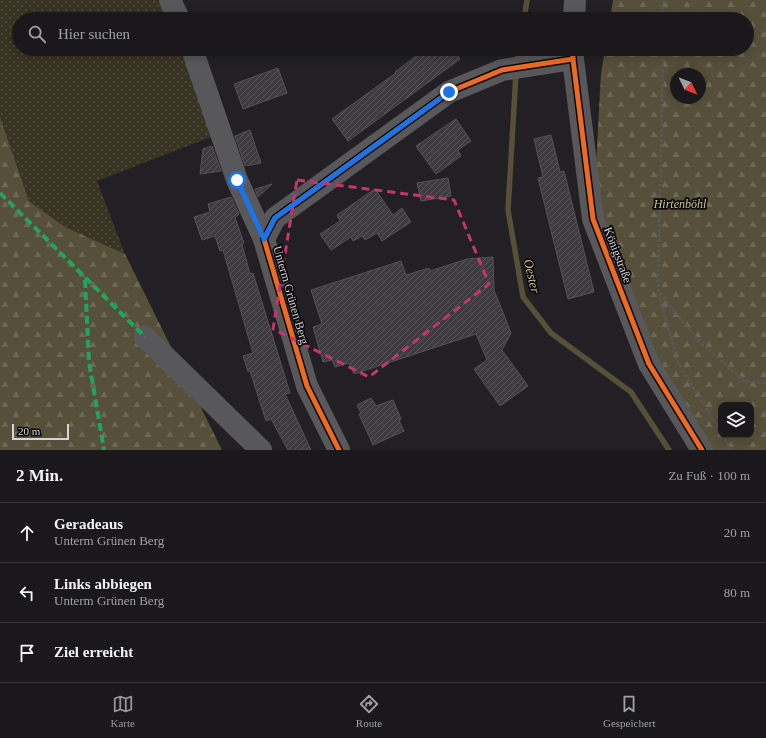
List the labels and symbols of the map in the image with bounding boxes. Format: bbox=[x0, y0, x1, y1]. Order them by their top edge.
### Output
north arrow bbox=[670, 68, 706, 104]
route end bbox=[440, 83, 458, 101]
route start bbox=[228, 171, 246, 189]
park label: Hirtenböhl bbox=[653, 197, 707, 211]
street label: Königstraße bbox=[601, 225, 635, 285]
street label: Unterm Grünen Berg bbox=[270, 244, 312, 346]
water label: Oester bbox=[521, 257, 543, 295]
scale bar bbox=[12, 422, 69, 441]

